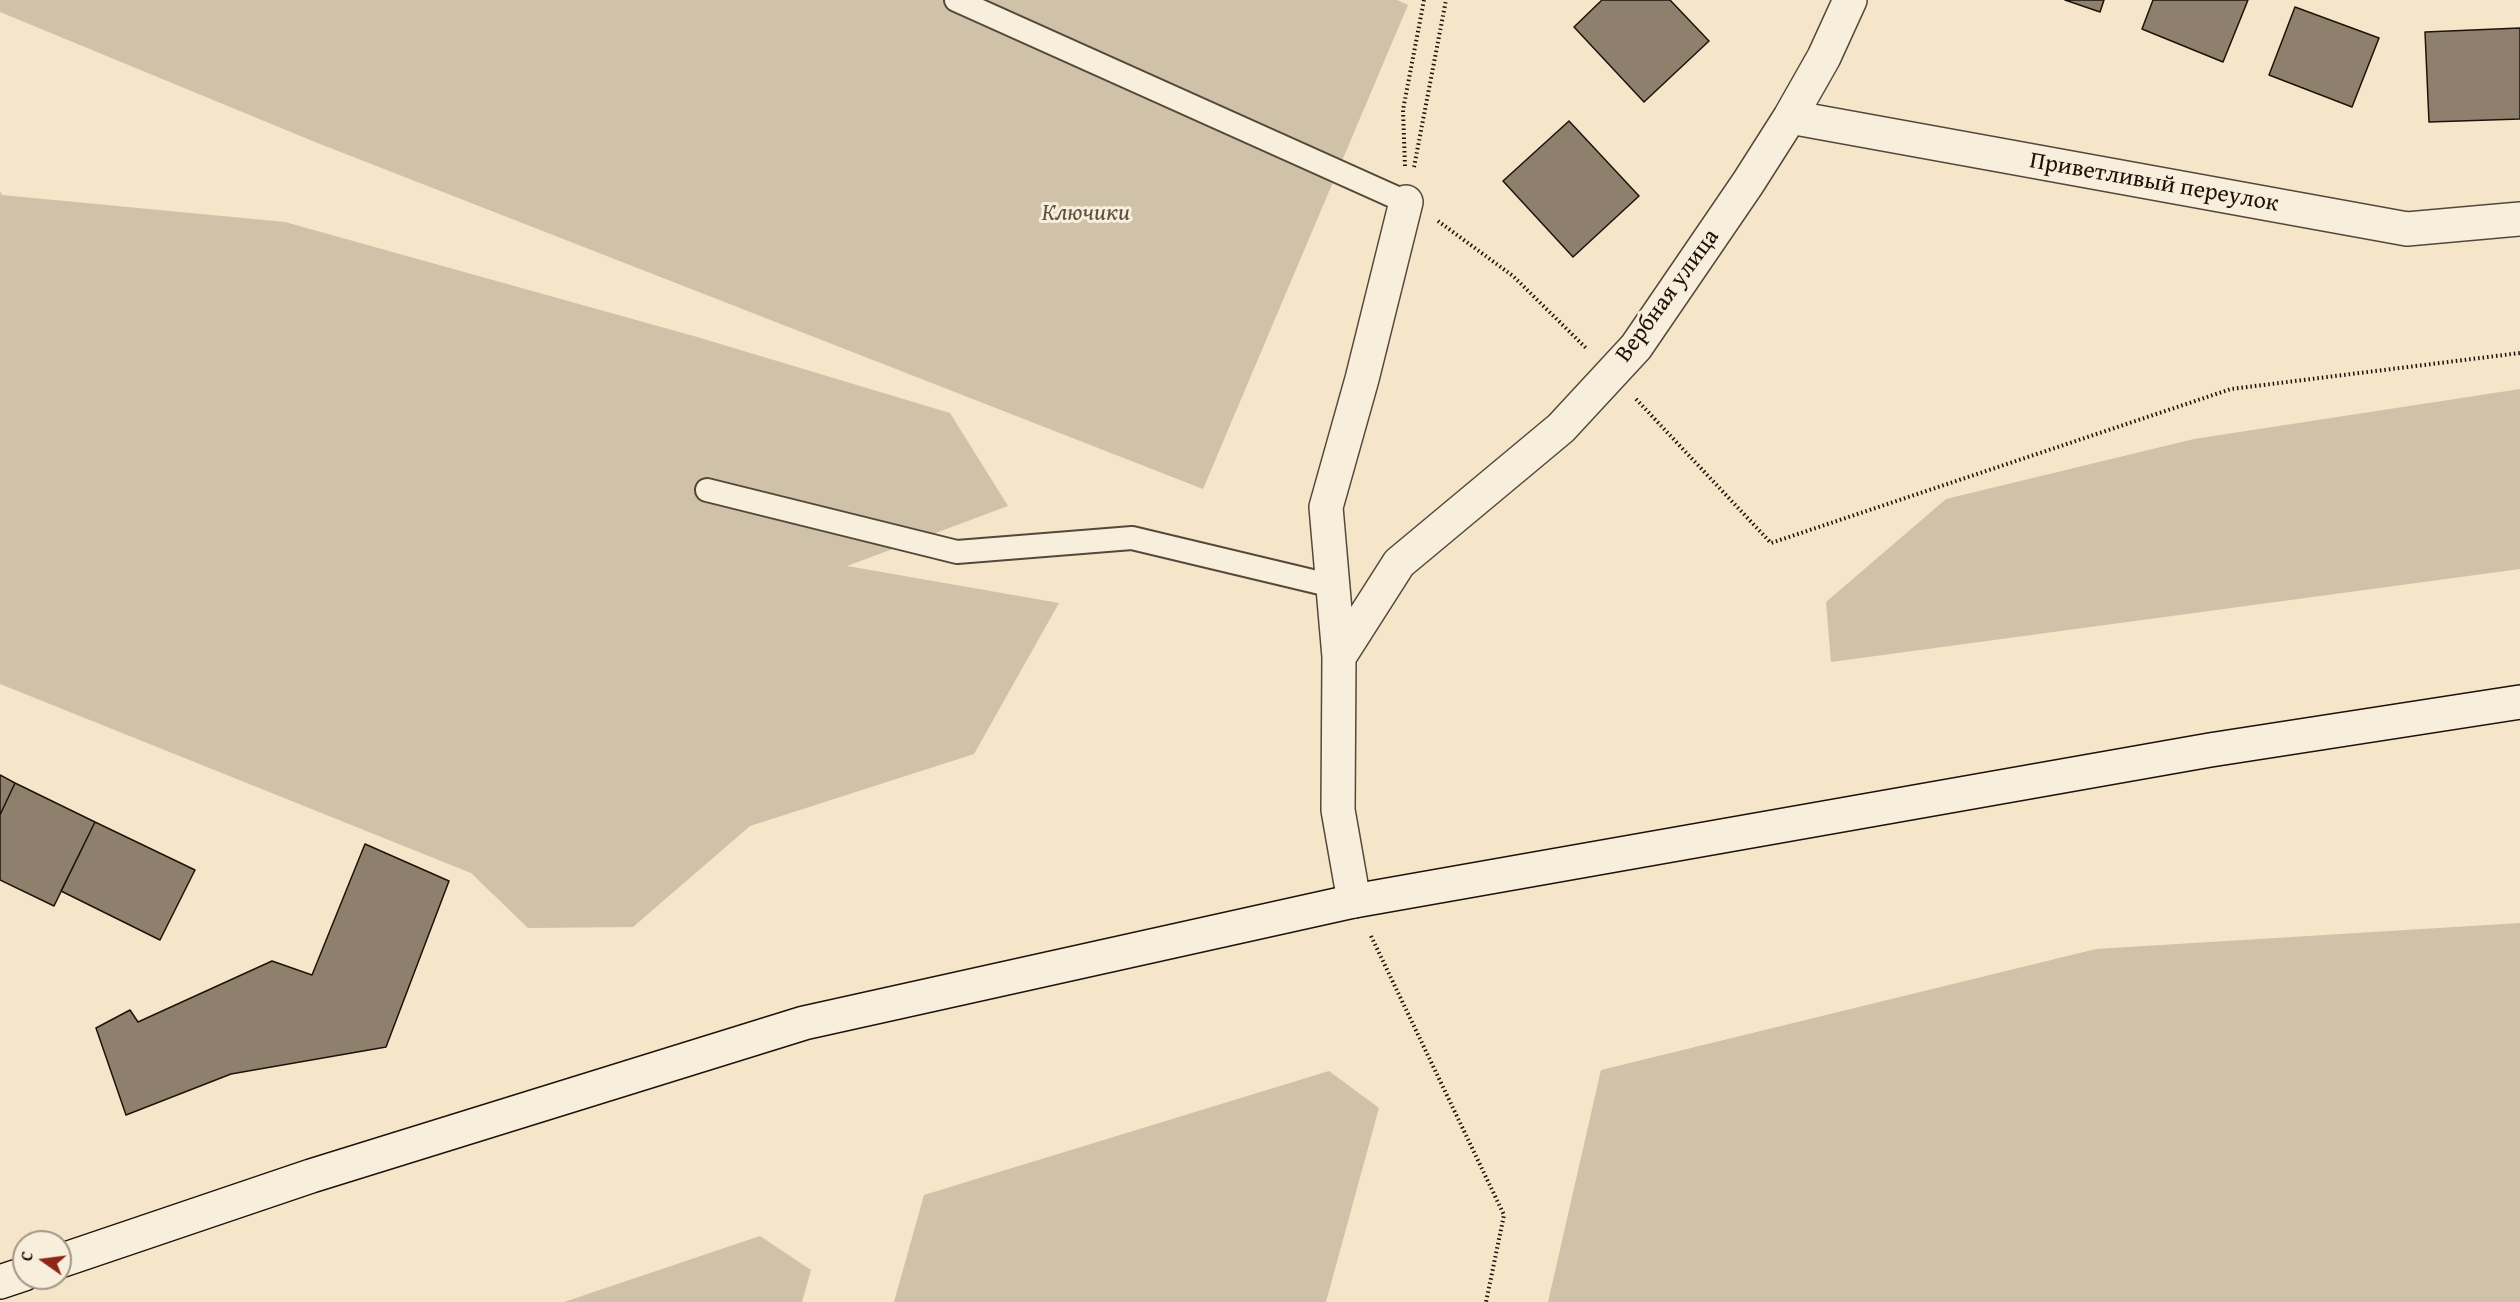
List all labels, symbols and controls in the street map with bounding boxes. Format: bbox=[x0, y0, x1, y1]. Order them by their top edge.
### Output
street label: Приветливый переулок bbox=[2027, 147, 2281, 219]
park label: Ключики bbox=[1042, 200, 1130, 228]
street label: Вербная улица bbox=[1610, 224, 1726, 368]
north arrow bbox=[12, 1230, 72, 1290]
text: С bbox=[14, 1249, 39, 1263]

